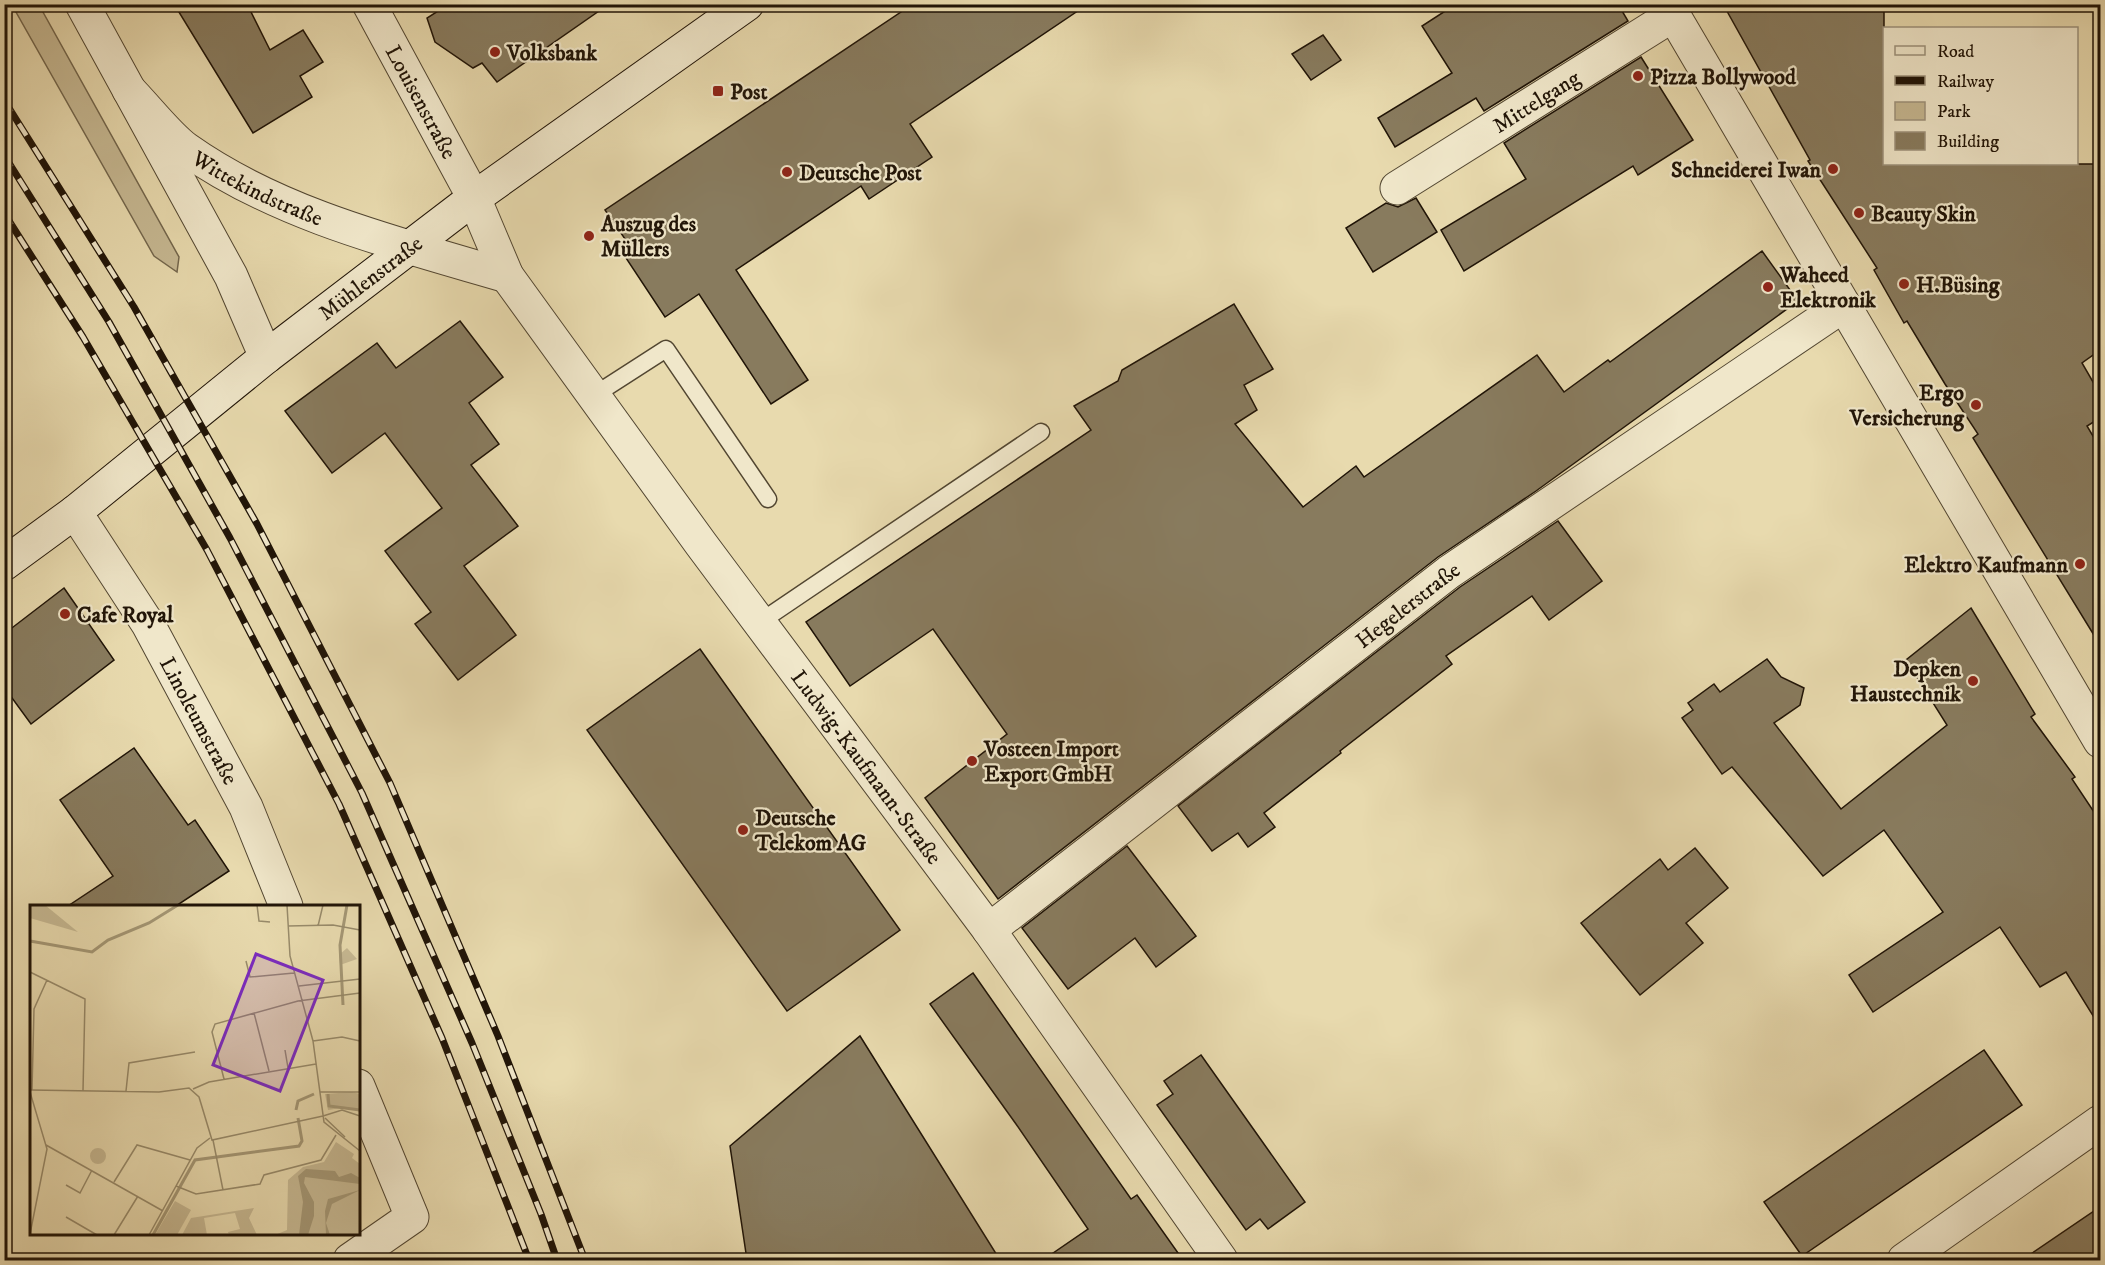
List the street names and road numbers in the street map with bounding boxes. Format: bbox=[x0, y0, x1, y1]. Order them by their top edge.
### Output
street label: Louisenstraße bbox=[379, 41, 462, 164]
street label: Mittelgang bbox=[1488, 65, 1586, 140]
street label: Wittekindstraße bbox=[186, 145, 326, 232]
street label: Mühlenstraße bbox=[314, 230, 428, 327]
street label: Hegelerstraße bbox=[1350, 557, 1465, 655]
street label: Linoleumstraße bbox=[153, 653, 243, 789]
street label: Ludwig-Kaufmann-Straße bbox=[785, 665, 947, 870]

